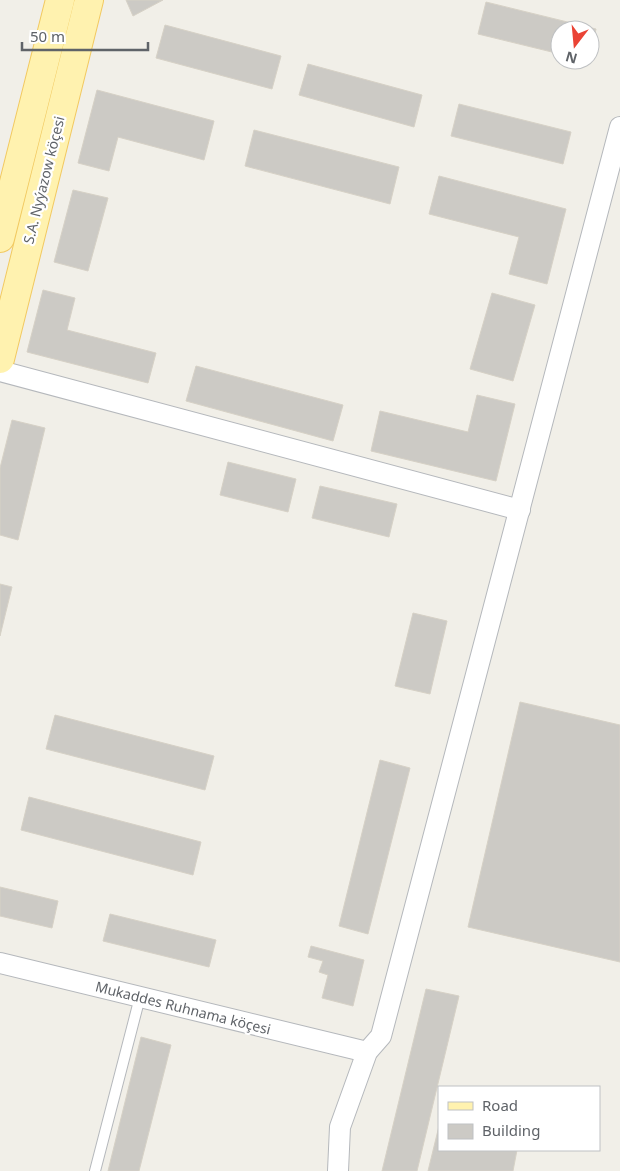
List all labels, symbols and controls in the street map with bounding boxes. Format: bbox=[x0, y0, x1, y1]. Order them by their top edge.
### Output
scale bar bbox=[22, 20, 149, 52]
north arrow bbox=[550, 20, 600, 70]
text: 50 m bbox=[30, 26, 65, 46]
text: N bbox=[563, 47, 579, 69]
street label: S.A. Nyýazow köçesi bbox=[18, 114, 69, 246]
street label: Mukaddes Ruhnama köçesi bbox=[93, 977, 273, 1039]
legend bbox=[438, 1086, 600, 1151]
text: Road bbox=[482, 1095, 518, 1115]
text: Building bbox=[482, 1120, 540, 1140]

